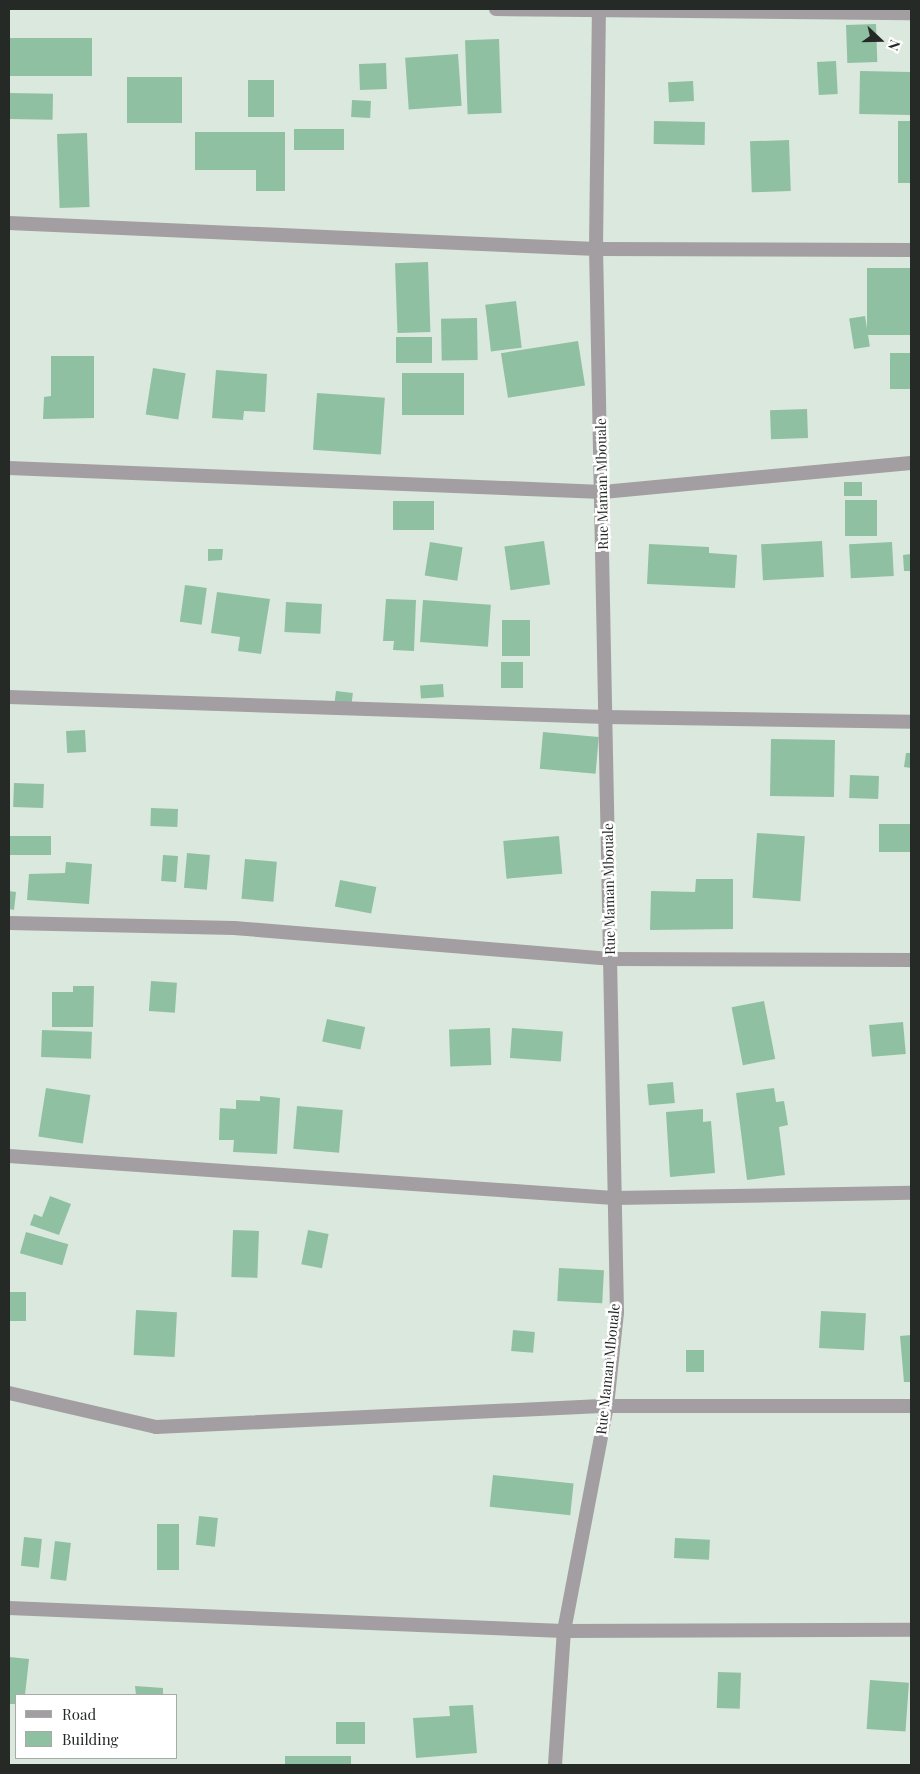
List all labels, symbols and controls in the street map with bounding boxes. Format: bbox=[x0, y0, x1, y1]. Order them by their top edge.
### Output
north arrow bbox=[855, 15, 905, 65]
text: N bbox=[884, 37, 905, 54]
street label: Rue Maman Mbouale bbox=[592, 418, 612, 550]
street label: Rue Maman Mbouale bbox=[599, 823, 619, 955]
street label: Rue Maman Mbouale bbox=[593, 1303, 623, 1435]
legend bbox=[15, 1694, 178, 1759]
text: Road bbox=[62, 1704, 96, 1724]
text: Building bbox=[62, 1729, 118, 1749]

